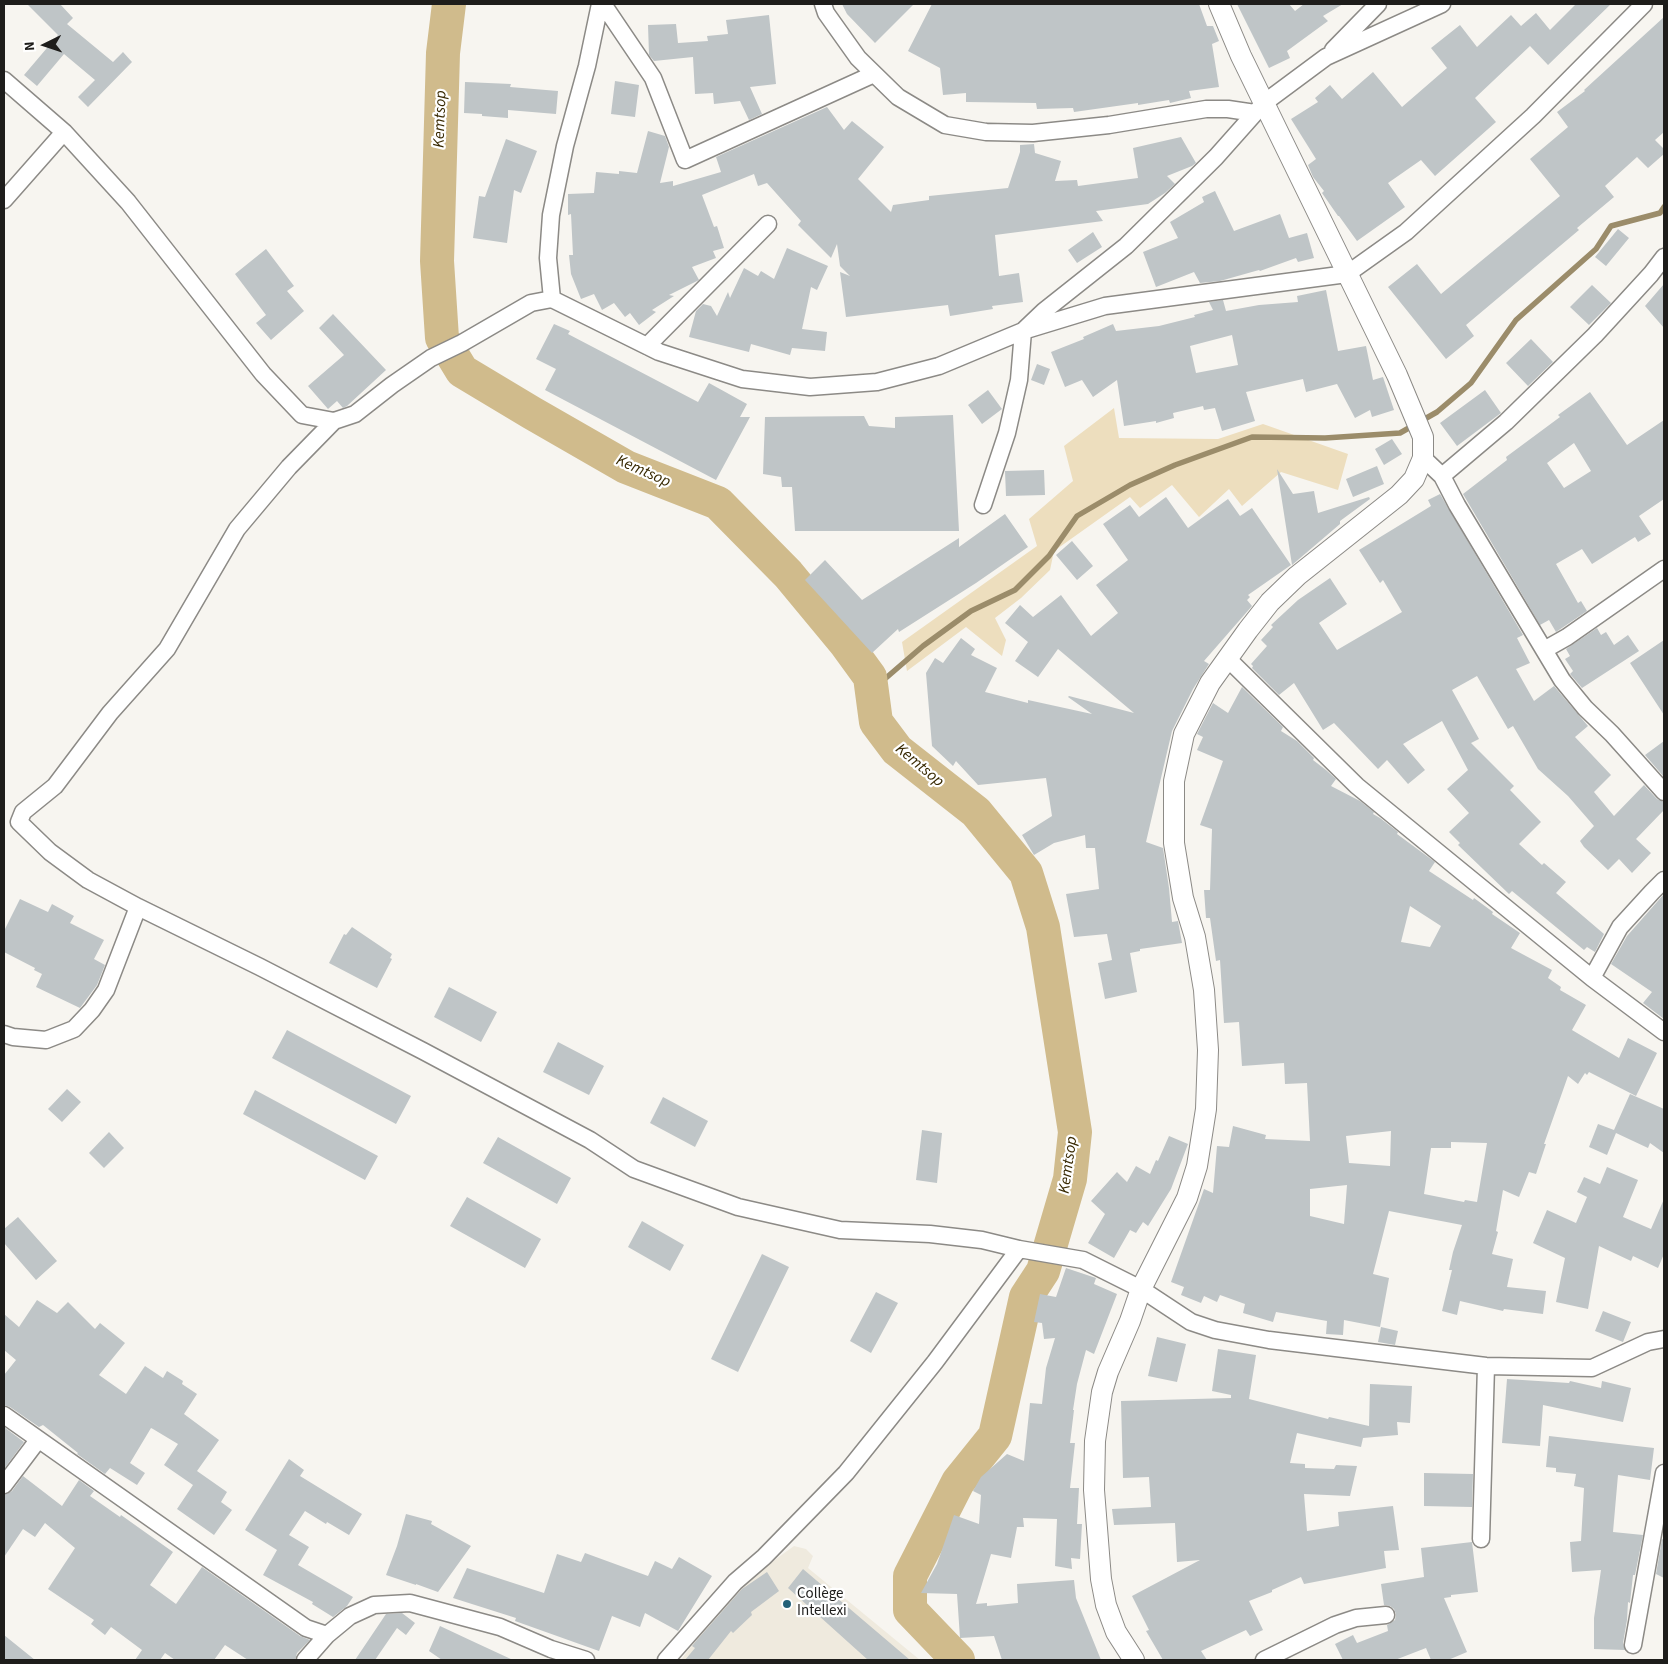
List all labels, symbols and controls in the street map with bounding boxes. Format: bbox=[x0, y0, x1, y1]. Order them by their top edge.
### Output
north arrow bbox=[20, 20, 70, 70]
text: N bbox=[20, 41, 40, 51]
water label: Kemtsop bbox=[430, 90, 452, 148]
water label: Kemtsop bbox=[613, 452, 673, 492]
water label: Kemtsop bbox=[891, 740, 947, 792]
water label: Kemtsop bbox=[1055, 1135, 1083, 1195]
place label: Collège Intellexi bbox=[797, 1586, 847, 1621]
marker: Collège Intellexi bbox=[781, 1598, 793, 1610]

